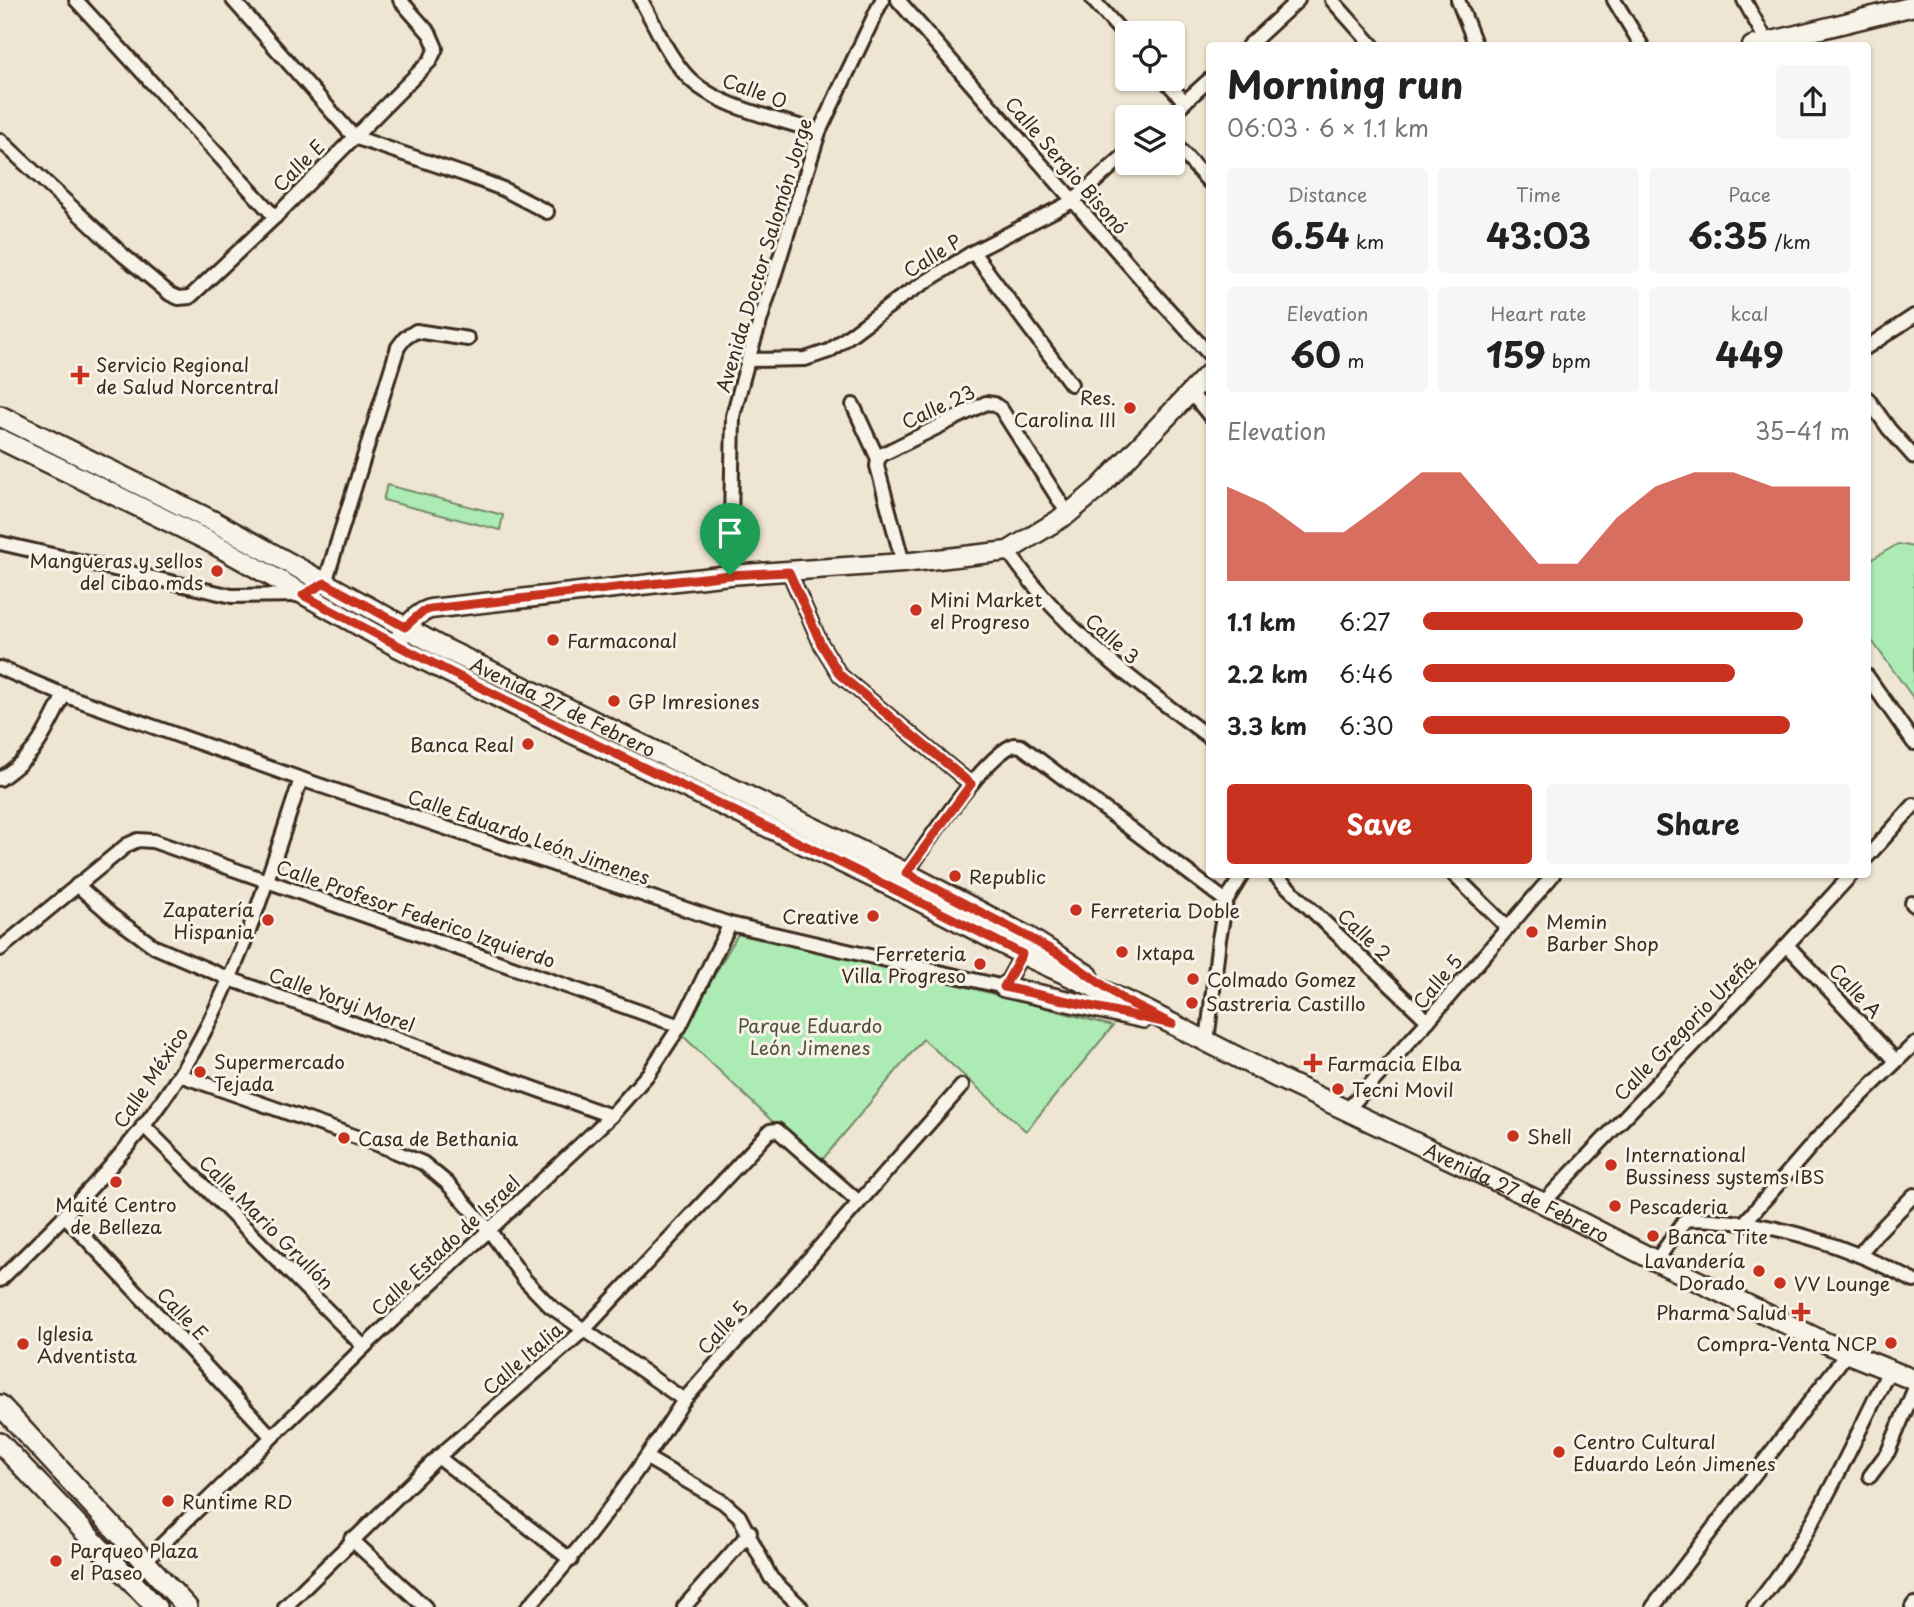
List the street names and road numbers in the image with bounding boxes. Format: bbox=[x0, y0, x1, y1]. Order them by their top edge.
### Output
street label: Calle O bbox=[719, 65, 791, 115]
street label: Calle Sergio Bisonó bbox=[999, 90, 1135, 240]
street label: Avenida Doctor Salomón Jorge bbox=[708, 114, 818, 396]
street label: Calle E bbox=[266, 133, 330, 197]
street label: Calle P bbox=[898, 226, 966, 284]
street label: Calle 23 bbox=[897, 377, 979, 435]
street label: Calle 3 bbox=[1080, 606, 1146, 670]
street label: Avenida 27 de Febrero bbox=[466, 650, 661, 763]
street label: Calle Eduardo León Jimenes bbox=[404, 781, 654, 891]
street label: Calle Profesor Federico Izquierdo bbox=[273, 852, 559, 974]
street label: Calle 2 bbox=[1332, 901, 1398, 967]
street label: Calle 5 bbox=[1406, 947, 1468, 1015]
street label: Calle Gregorio Ureña bbox=[1607, 948, 1761, 1106]
street label: Calle A bbox=[1823, 956, 1889, 1024]
street label: Calle Yoryi Morel bbox=[265, 960, 419, 1038]
street label: Calle México bbox=[106, 1021, 194, 1133]
street label: Avenida 27 de Febrero bbox=[1420, 1135, 1614, 1249]
street label: Calle Mario Grullón bbox=[193, 1148, 341, 1296]
street label: Calle Estado de Israel bbox=[364, 1168, 526, 1322]
street label: Calle E bbox=[151, 1280, 215, 1346]
street label: Calle 5 bbox=[690, 1294, 754, 1360]
street label: Calle Italia bbox=[476, 1315, 568, 1401]

